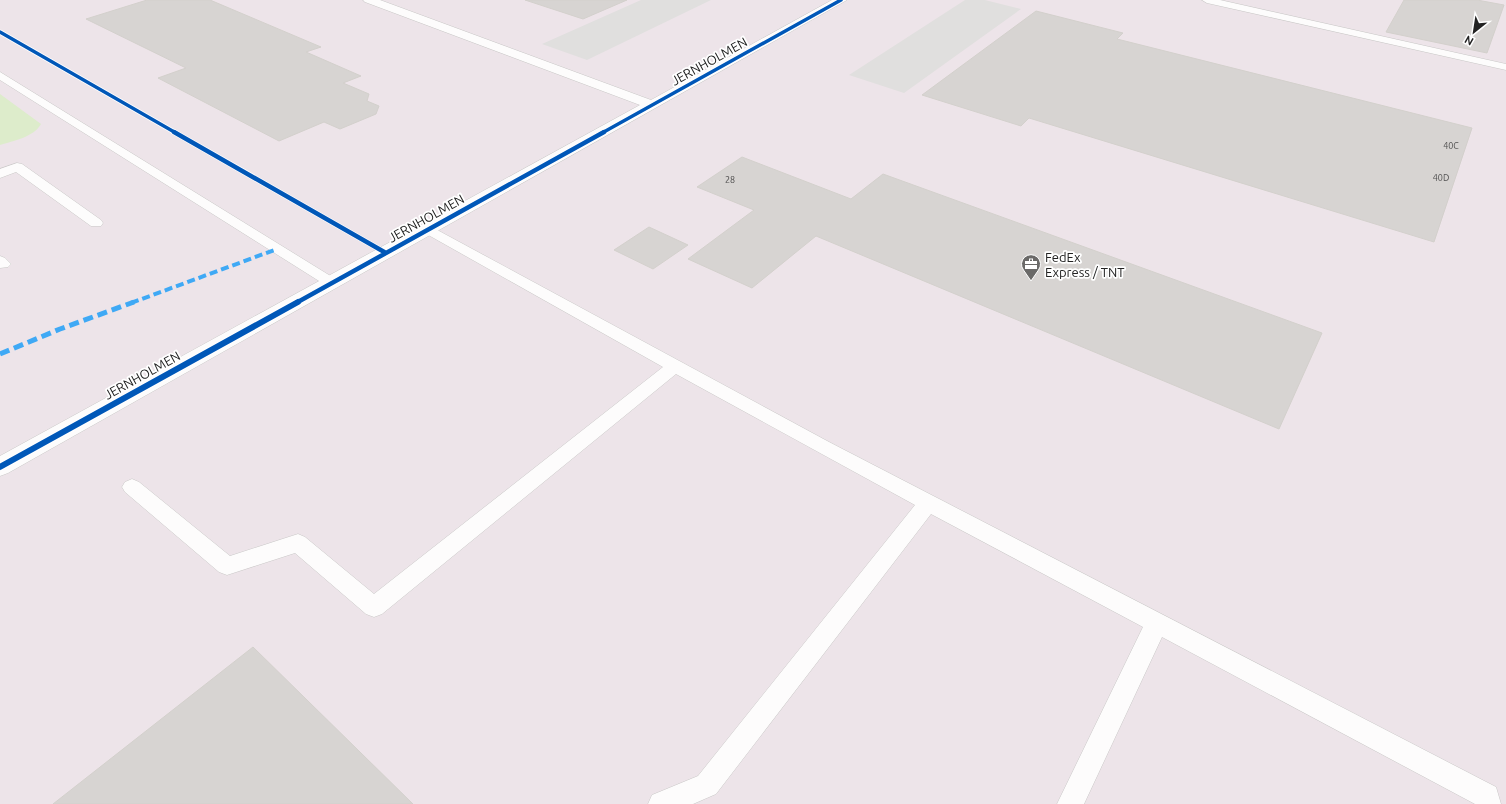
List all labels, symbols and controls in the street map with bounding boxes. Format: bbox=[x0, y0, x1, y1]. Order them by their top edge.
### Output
north arrow bbox=[1454, 12, 1494, 52]
text: N bbox=[1462, 33, 1476, 48]
street label: JERNHOLMEN bbox=[669, 34, 749, 88]
house number: 40C bbox=[1443, 141, 1459, 151]
house number: 40D bbox=[1433, 173, 1449, 183]
house number: 28 bbox=[725, 175, 735, 185]
street label: JERNHOLMEN bbox=[386, 191, 466, 245]
place label: FedEx Express / TNT bbox=[1045, 250, 1124, 279]
office icon: FedEx Express / TNT bbox=[1020, 253, 1042, 281]
street label: JERNHOLMEN bbox=[102, 348, 182, 402]

